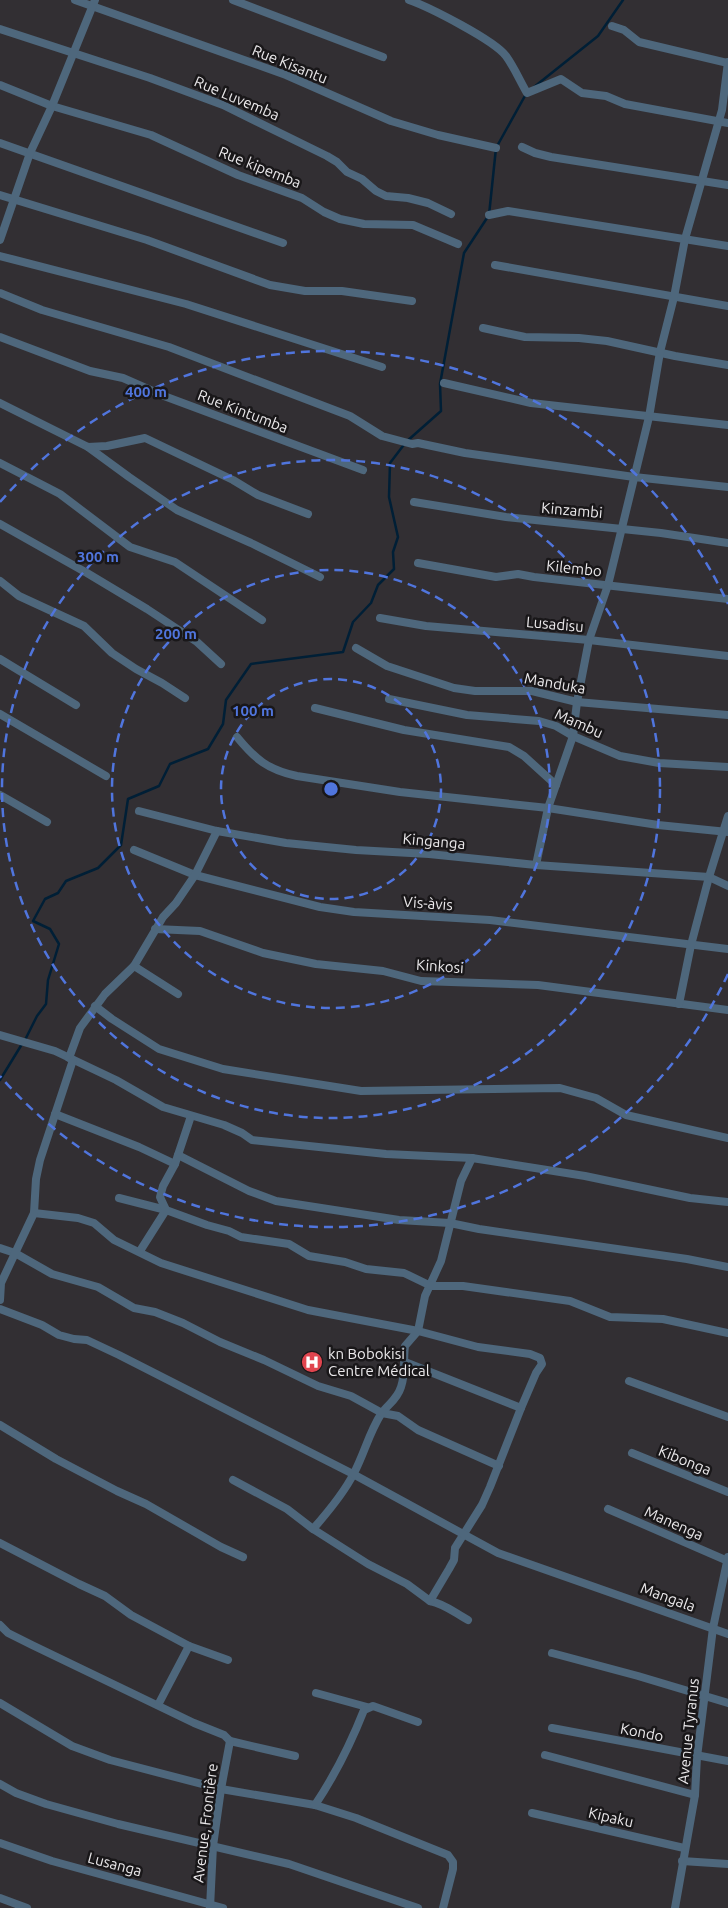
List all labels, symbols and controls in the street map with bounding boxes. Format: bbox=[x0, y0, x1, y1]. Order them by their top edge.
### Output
street label: Rue Kisantu bbox=[250, 41, 330, 87]
street label: Rue Luvemba bbox=[192, 72, 282, 124]
street label: Rue kipemba bbox=[216, 143, 304, 191]
text: 400 m bbox=[125, 383, 167, 400]
street label: Rue Kintumba bbox=[196, 386, 290, 436]
street label: Kinzambi bbox=[541, 499, 603, 521]
text: 300 m bbox=[77, 548, 119, 565]
street label: Kilembo bbox=[545, 557, 603, 579]
street label: Lusadisu bbox=[525, 613, 585, 635]
text: 200 m bbox=[155, 625, 197, 642]
street label: Manduka bbox=[523, 669, 587, 697]
text: 100 m bbox=[232, 702, 274, 719]
street label: Mambu bbox=[552, 705, 606, 741]
centre of rings bbox=[322, 780, 340, 798]
street label: Kinganga bbox=[402, 830, 466, 852]
street label: Vis-àvis bbox=[403, 893, 453, 913]
street label: Kinkosi bbox=[416, 956, 464, 976]
place label: kn Bobokisi Centre Médical bbox=[328, 1345, 430, 1379]
hospital icon: kn Bobokisi Centre Médical bbox=[300, 1350, 324, 1374]
street label: Kibonga bbox=[656, 1442, 714, 1478]
street label: Manenga bbox=[642, 1503, 706, 1543]
street label: Mangala bbox=[638, 1579, 698, 1615]
street label: Avenue Tyranus bbox=[674, 1677, 702, 1785]
street label: Kondo bbox=[619, 1719, 665, 1745]
street label: Avenue, Frontière bbox=[189, 1762, 221, 1884]
street label: Kipaku bbox=[587, 1804, 635, 1830]
street label: Lusanga bbox=[86, 1849, 144, 1879]

